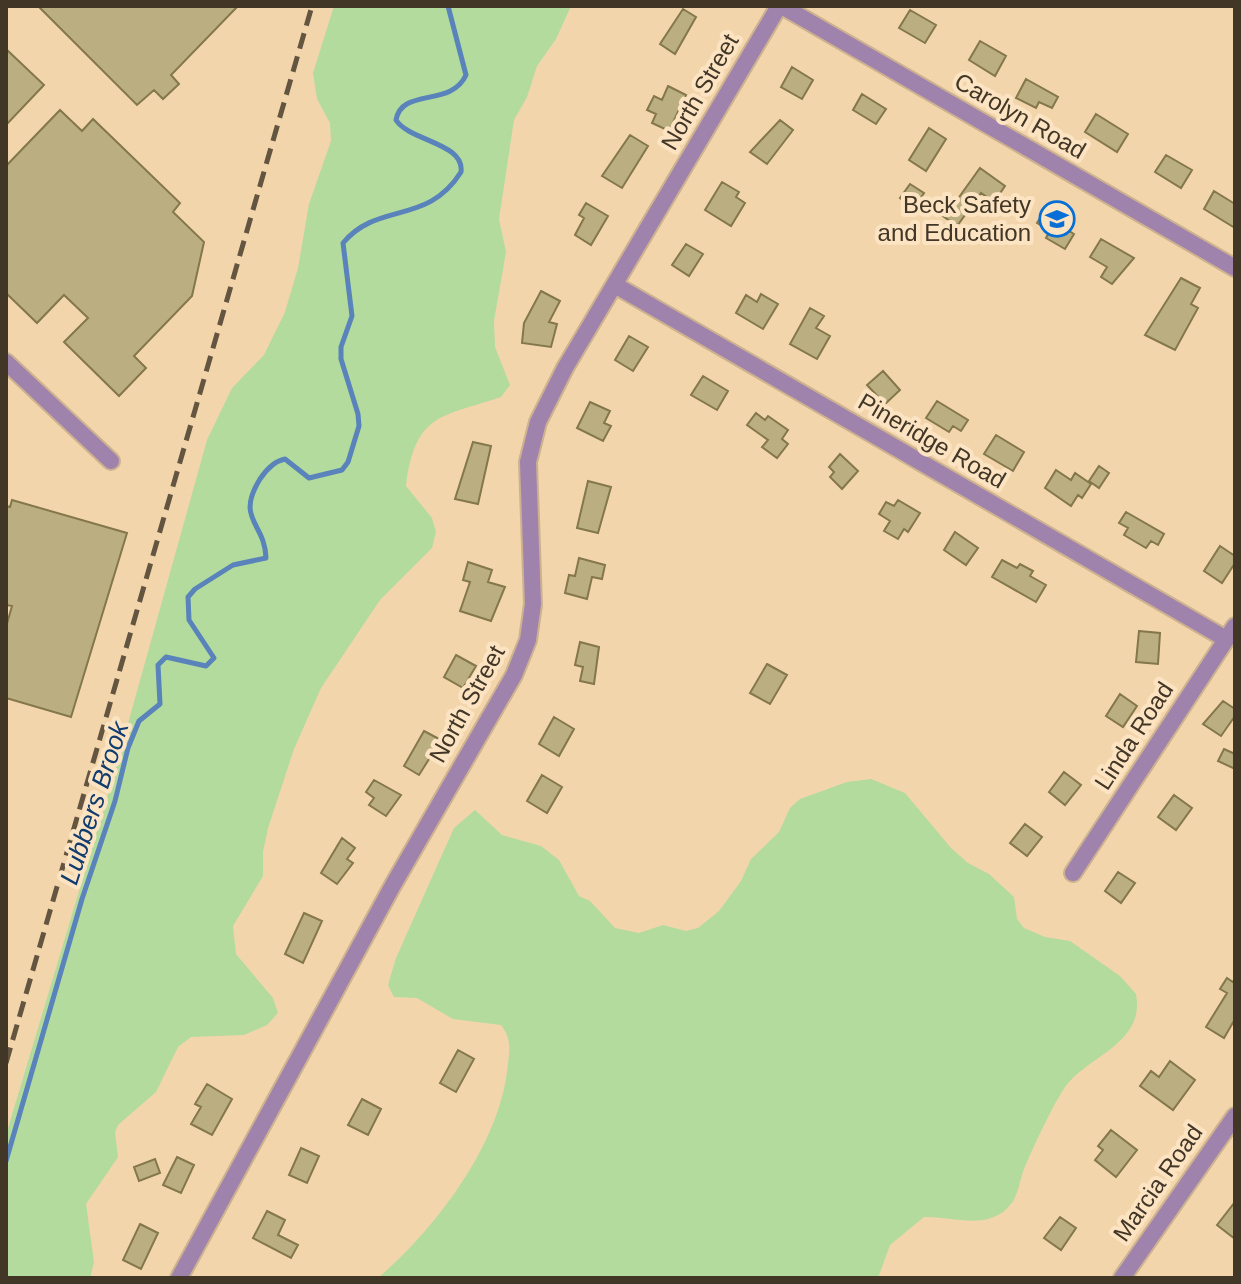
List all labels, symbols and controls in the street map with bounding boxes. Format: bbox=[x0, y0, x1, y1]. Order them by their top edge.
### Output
street label: North Street bbox=[656, 29, 744, 155]
street label: Carolyn Road bbox=[950, 67, 1091, 164]
place label: Beck Safety and Education bbox=[878, 191, 1031, 246]
school or university icon: Beck Safety and Education bbox=[1038, 200, 1076, 238]
street label: Pineridge Road bbox=[854, 388, 1011, 494]
street label: North Street bbox=[423, 640, 510, 767]
street label: Linda Road bbox=[1089, 677, 1178, 795]
water label: Lubbers Brook bbox=[54, 716, 135, 888]
street label: Marcia Road bbox=[1108, 1119, 1208, 1246]

